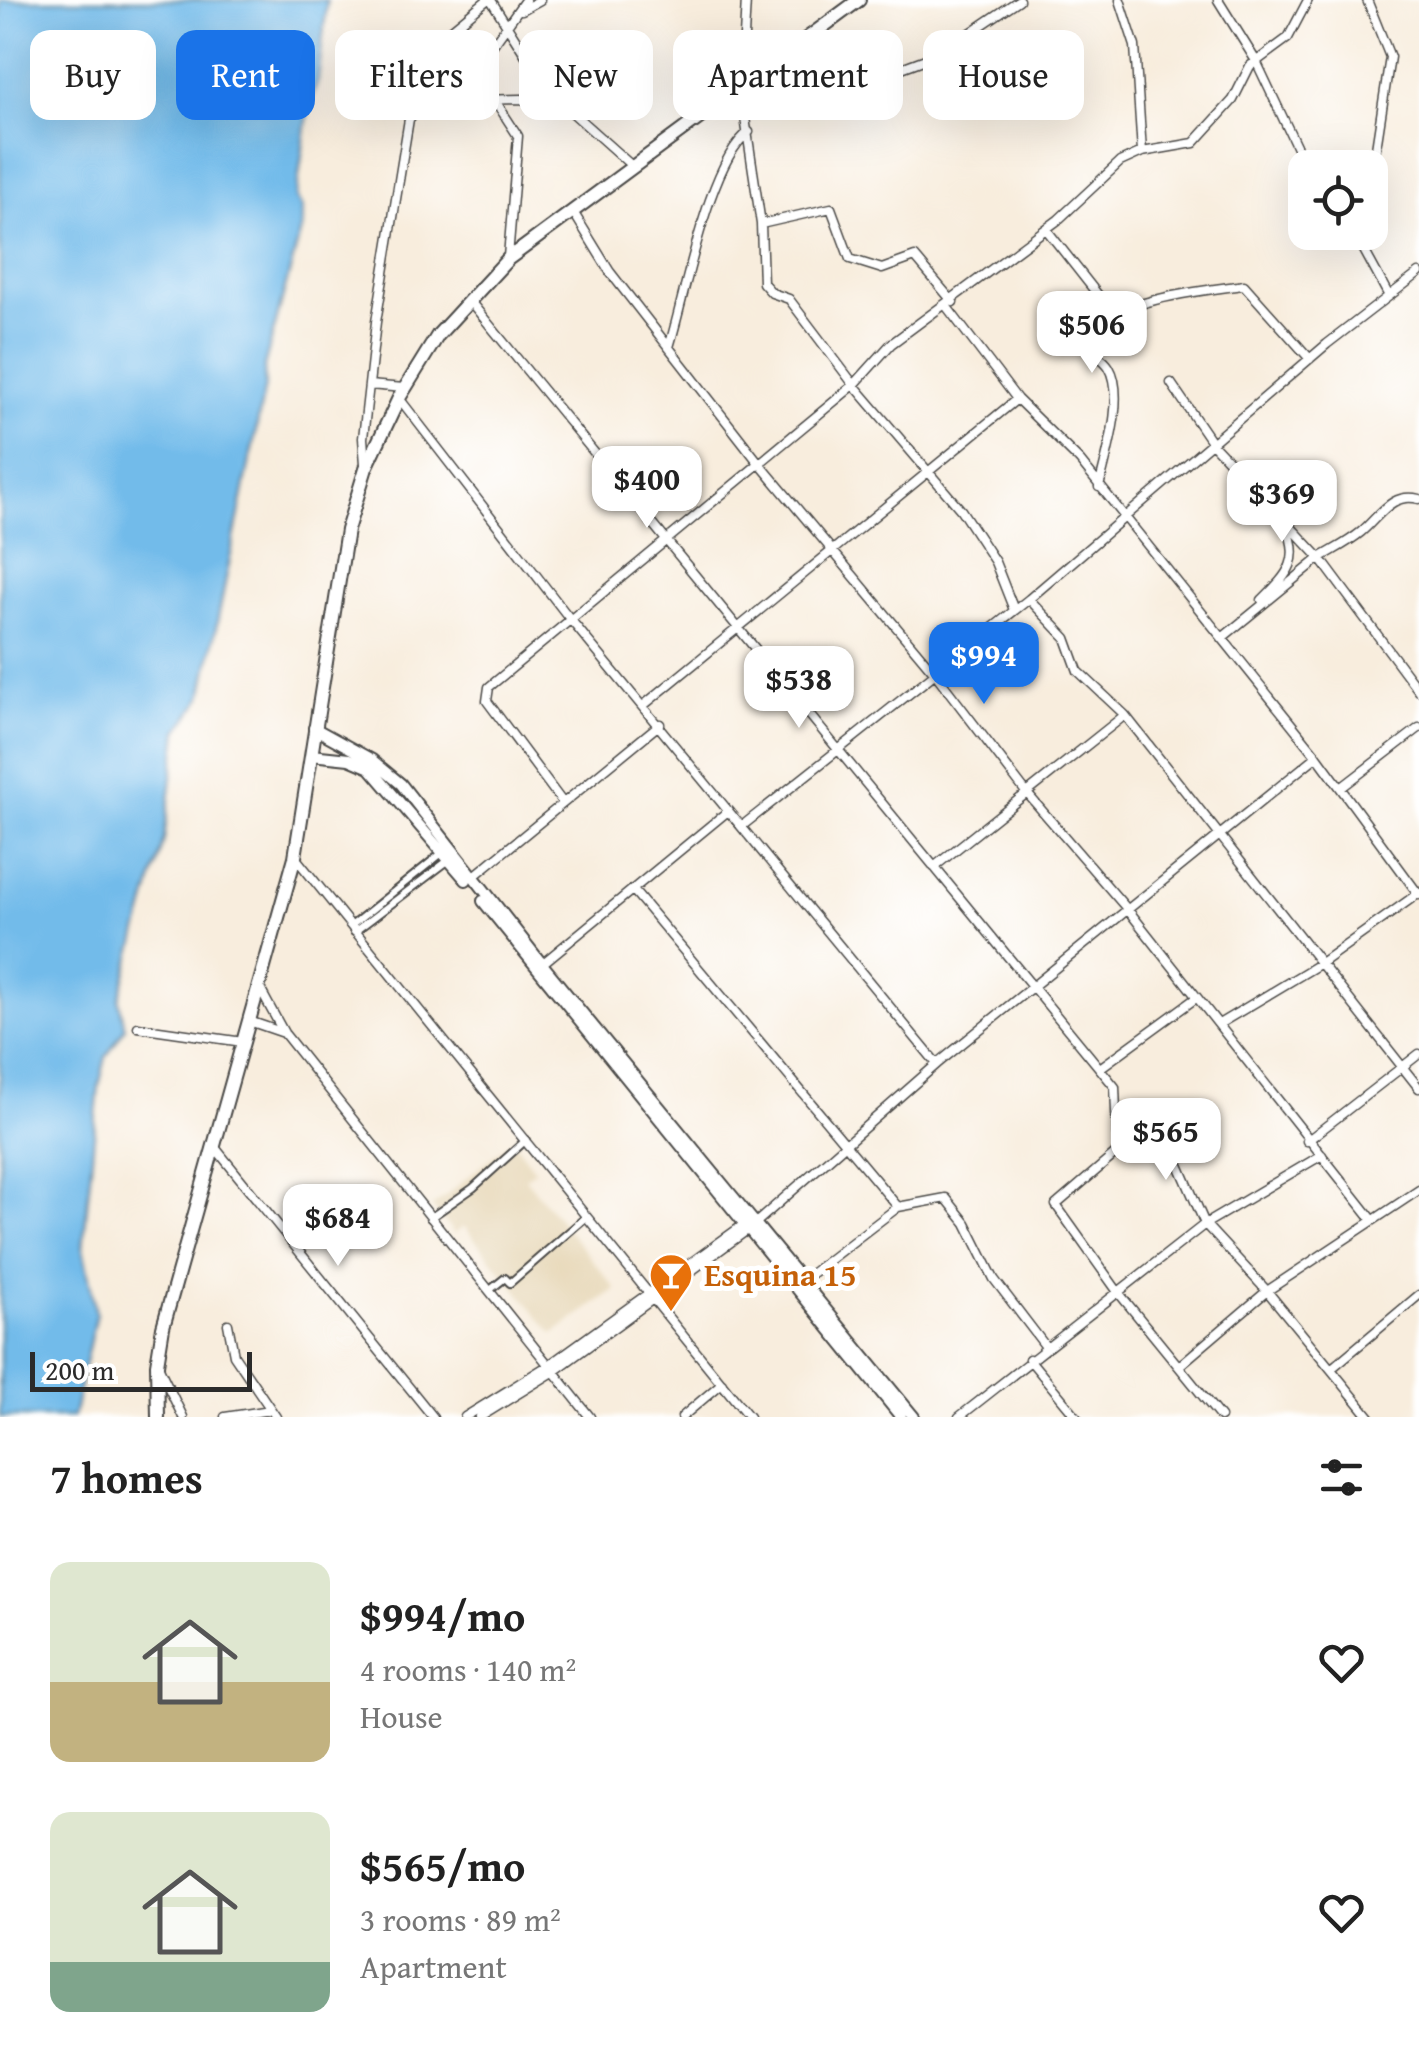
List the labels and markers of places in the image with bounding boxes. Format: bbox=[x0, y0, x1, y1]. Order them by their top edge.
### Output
pin: $506 bbox=[1033, 291, 1151, 376]
pin: $400 bbox=[588, 446, 706, 531]
pin: $369 bbox=[1223, 460, 1341, 545]
pin: $994 bbox=[925, 622, 1043, 707]
pin: $538 bbox=[740, 646, 858, 731]
pin: $565 bbox=[1107, 1098, 1225, 1183]
pin: $684 bbox=[279, 1184, 397, 1269]
place label: Esquina 15 bbox=[704, 1251, 857, 1298]
bar icon: Esquina 15 bbox=[648, 1252, 694, 1313]

